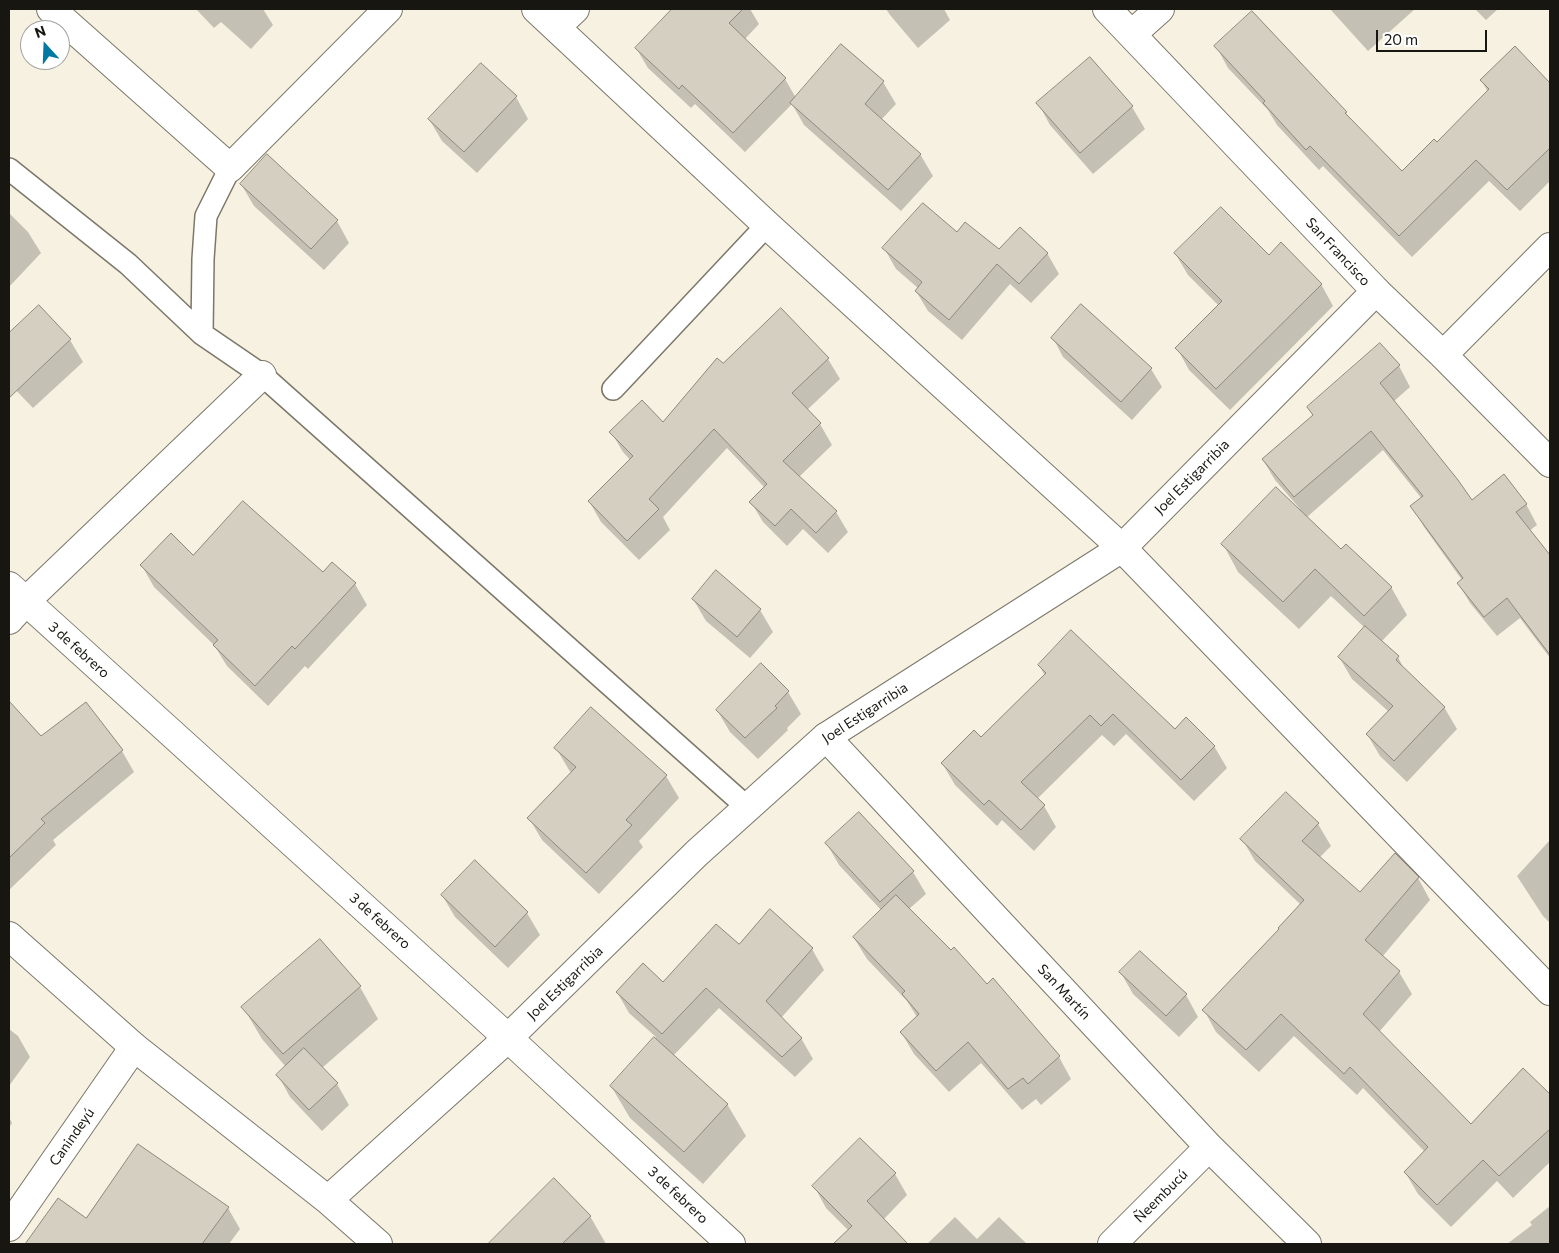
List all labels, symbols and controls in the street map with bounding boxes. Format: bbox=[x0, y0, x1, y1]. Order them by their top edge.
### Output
north arrow bbox=[20, 20, 70, 70]
scale bar bbox=[1379, 20, 1490, 52]
text: N bbox=[32, 22, 48, 41]
text: 20 m bbox=[1384, 30, 1418, 48]
street label: San Francisco bbox=[1302, 214, 1374, 290]
street label: Joel Estigarribia bbox=[1151, 436, 1233, 518]
street label: 3 de febrero bbox=[45, 618, 113, 682]
street label: Joel Estigarribia bbox=[819, 679, 911, 747]
street label: 3 de febrero bbox=[346, 889, 414, 953]
street label: Joel Estigarribia bbox=[524, 943, 606, 1023]
street label: San Martín bbox=[1034, 961, 1094, 1023]
street label: Canindeyú bbox=[46, 1105, 98, 1169]
street label: 3 de febrero bbox=[644, 1163, 712, 1227]
street label: Ñeembucú bbox=[1131, 1166, 1191, 1226]

